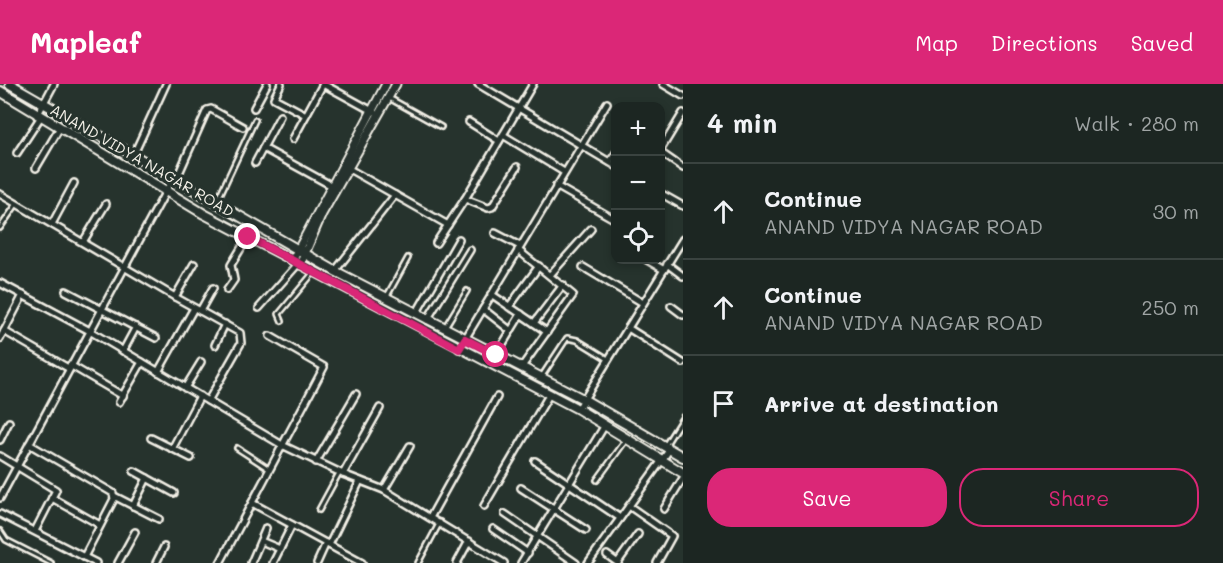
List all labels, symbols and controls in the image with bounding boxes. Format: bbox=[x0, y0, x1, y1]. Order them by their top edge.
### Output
text: Mapleaf bbox=[30, 24, 141, 60]
text: Map bbox=[915, 29, 958, 56]
text: Directions bbox=[991, 29, 1098, 56]
text: Saved bbox=[1131, 29, 1193, 56]
street label: ANAND VIDYA NAGAR ROAD bbox=[47, 99, 238, 221]
map controls bbox=[611, 102, 665, 264]
button: + bbox=[611, 102, 665, 156]
text: 4 min bbox=[707, 106, 777, 140]
text: Walk · 280 m bbox=[1074, 110, 1199, 136]
button: − bbox=[611, 156, 665, 210]
text: Continue bbox=[764, 184, 862, 213]
icon: ahead bbox=[707, 195, 740, 228]
text: 30 m bbox=[1153, 198, 1199, 224]
button: locate bbox=[611, 210, 665, 264]
text: ANAND VIDYA NAGAR ROAD bbox=[764, 213, 1043, 239]
route end bbox=[234, 223, 260, 249]
text: Continue bbox=[764, 280, 862, 309]
icon: ahead bbox=[707, 291, 740, 324]
text: 250 m bbox=[1142, 294, 1199, 320]
text: ANAND VIDYA NAGAR ROAD bbox=[764, 309, 1043, 335]
route start bbox=[482, 341, 508, 367]
icon: arrive bbox=[707, 387, 740, 420]
text: Arrive at destination bbox=[764, 389, 999, 418]
button: Save bbox=[707, 468, 947, 527]
button: Share bbox=[959, 468, 1199, 527]

